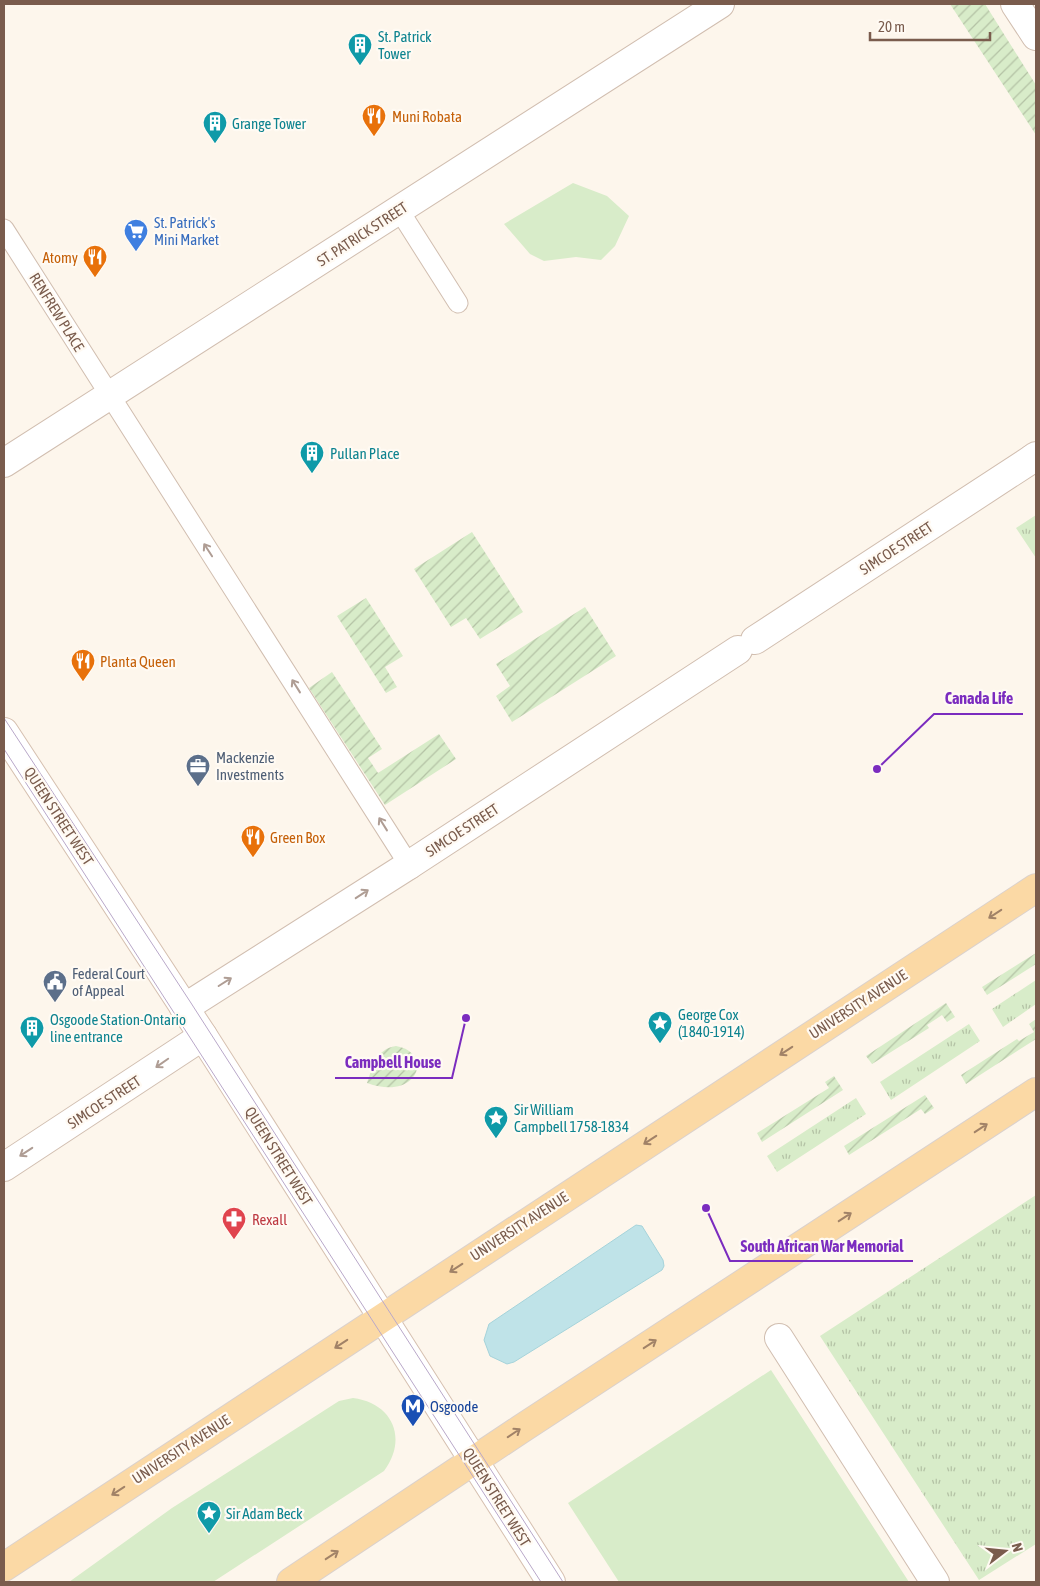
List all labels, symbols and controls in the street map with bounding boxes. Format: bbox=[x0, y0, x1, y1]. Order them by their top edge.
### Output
scale bar bbox=[870, 10, 990, 42]
text: 20 m bbox=[878, 18, 905, 35]
place label: St. Patrick Tower bbox=[378, 28, 432, 62]
building icon: St. Patrick Tower bbox=[347, 32, 373, 66]
restaurant icon: Muni Robata bbox=[361, 103, 387, 137]
place label: Muni Robata bbox=[392, 108, 462, 125]
building icon: Grange Tower bbox=[202, 110, 228, 144]
place label: Grange Tower bbox=[232, 115, 307, 132]
street label: ST. PATRICK STREET bbox=[314, 198, 411, 270]
place label: St. Patrick's Mini Market bbox=[154, 214, 219, 248]
supermarket icon: St. Patrick's Mini Market bbox=[123, 218, 149, 252]
restaurant icon: Atomy bbox=[82, 244, 108, 278]
place label: Atomy bbox=[42, 249, 78, 266]
street label: RENFREW PLACE bbox=[26, 270, 88, 355]
building icon: Pullan Place bbox=[299, 440, 325, 474]
place label: Pullan Place bbox=[330, 445, 400, 462]
street label: SIMCOE STREET bbox=[856, 518, 936, 578]
one-way arrow bbox=[203, 543, 213, 557]
restaurant icon: Planta Queen bbox=[70, 648, 96, 682]
place label: Planta Queen bbox=[100, 653, 176, 670]
one-way arrow bbox=[290, 680, 300, 694]
callout: Canada Life bbox=[934, 683, 1023, 714]
text: Canada Life bbox=[945, 689, 1013, 707]
place label: Mackenzie Investments bbox=[216, 749, 284, 783]
office icon: Mackenzie Investments bbox=[185, 753, 211, 787]
street label: QUEEN STREET WEST bbox=[21, 764, 97, 868]
street label: SIMCOE STREET bbox=[422, 800, 502, 860]
one-way arrow bbox=[378, 817, 388, 831]
restaurant icon: Green Box bbox=[240, 824, 266, 858]
place label: Green Box bbox=[270, 829, 325, 846]
one-way arrow bbox=[355, 889, 369, 899]
one-way arrow bbox=[989, 910, 1003, 920]
place label: Federal Court of Appeal bbox=[72, 965, 145, 999]
street label: UNIVERSITY AVENUE bbox=[806, 966, 911, 1042]
public building icon: Federal Court of Appeal bbox=[42, 969, 68, 1003]
one-way arrow bbox=[218, 976, 232, 986]
place label: George Cox (1840-1914) bbox=[678, 1006, 745, 1040]
place icon: George Cox (1840-1914) bbox=[647, 1010, 673, 1044]
place label: Osgoode Station-Ontario line entrance bbox=[50, 1011, 186, 1045]
building icon: Osgoode Station-Ontario line entrance bbox=[19, 1015, 45, 1049]
callout: Campbell House bbox=[335, 1047, 452, 1078]
one-way arrow bbox=[780, 1047, 794, 1057]
text: Campbell House bbox=[345, 1053, 441, 1071]
one-way arrow bbox=[156, 1058, 170, 1068]
street label: SIMCOE STREET bbox=[64, 1072, 144, 1132]
place label: Sir William Campbell 1758-1834 bbox=[514, 1101, 629, 1135]
street label: QUEEN STREET WEST bbox=[242, 1103, 316, 1209]
place icon: Sir William Campbell 1758-1834 bbox=[483, 1105, 509, 1139]
one-way arrow bbox=[973, 1123, 987, 1133]
one-way arrow bbox=[644, 1135, 658, 1145]
one-way arrow bbox=[20, 1147, 34, 1157]
street label: UNIVERSITY AVENUE bbox=[467, 1188, 572, 1264]
pharmacy icon: Rexall bbox=[221, 1206, 247, 1240]
place label: Rexall bbox=[252, 1211, 287, 1228]
one-way arrow bbox=[837, 1212, 851, 1222]
callout: South African War Memorial bbox=[730, 1230, 913, 1261]
text: South African War Memorial bbox=[740, 1237, 904, 1255]
one-way arrow bbox=[449, 1263, 463, 1273]
one-way arrow bbox=[335, 1339, 349, 1349]
one-way arrow bbox=[643, 1339, 657, 1350]
metro station icon: Osgoode bbox=[400, 1393, 426, 1427]
place label: Osgoode bbox=[430, 1398, 478, 1415]
street label: UNIVERSITY AVENUE bbox=[129, 1411, 234, 1487]
one-way arrow bbox=[507, 1428, 521, 1438]
street label: QUEEN STREET WEST bbox=[460, 1444, 534, 1550]
one-way arrow bbox=[111, 1486, 125, 1496]
place icon: Sir Adam Beck bbox=[196, 1500, 222, 1534]
place label: Sir Adam Beck bbox=[226, 1505, 303, 1522]
north arrow bbox=[980, 1526, 1030, 1576]
text: N bbox=[1009, 1541, 1026, 1554]
one-way arrow bbox=[324, 1550, 338, 1560]

